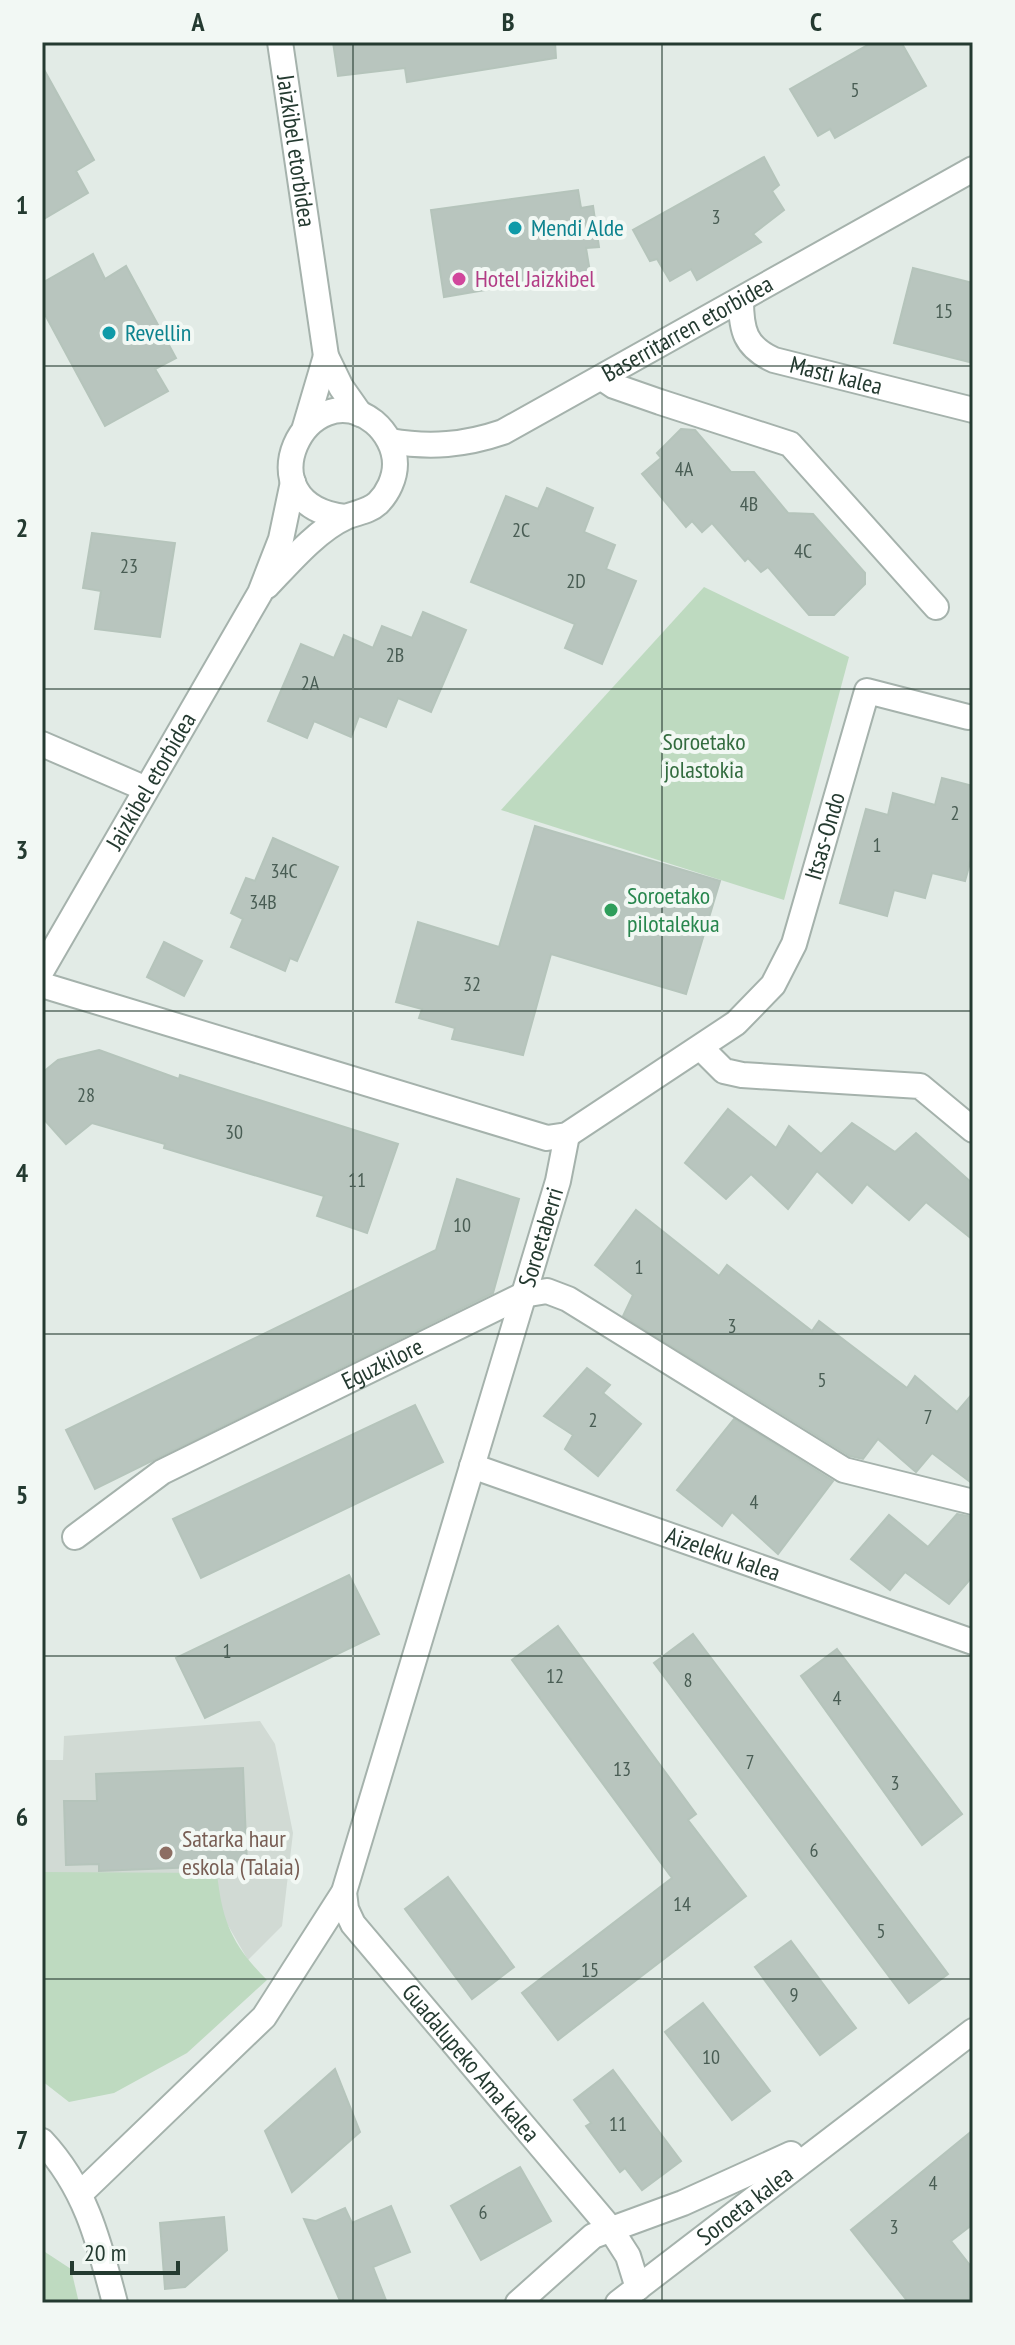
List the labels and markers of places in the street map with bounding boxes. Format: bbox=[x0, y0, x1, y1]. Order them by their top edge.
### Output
place label: Mendi Alde bbox=[531, 212, 624, 243]
marker: Mendi Alde bbox=[506, 219, 524, 237]
place label: Hotel Jaizkibel bbox=[475, 263, 595, 294]
marker: Hotel Jaizkibel bbox=[450, 270, 468, 288]
place label: Revellin bbox=[125, 317, 191, 348]
marker: Revellin bbox=[100, 324, 118, 342]
place label: Soroetako pilotalekua bbox=[627, 880, 720, 939]
marker: Soroetako pilotalekua bbox=[602, 901, 620, 919]
place label: Satarka haur eskola (Talaia) bbox=[182, 1823, 300, 1882]
marker: Satarka haur eskola (Talaia) bbox=[157, 1844, 175, 1862]

